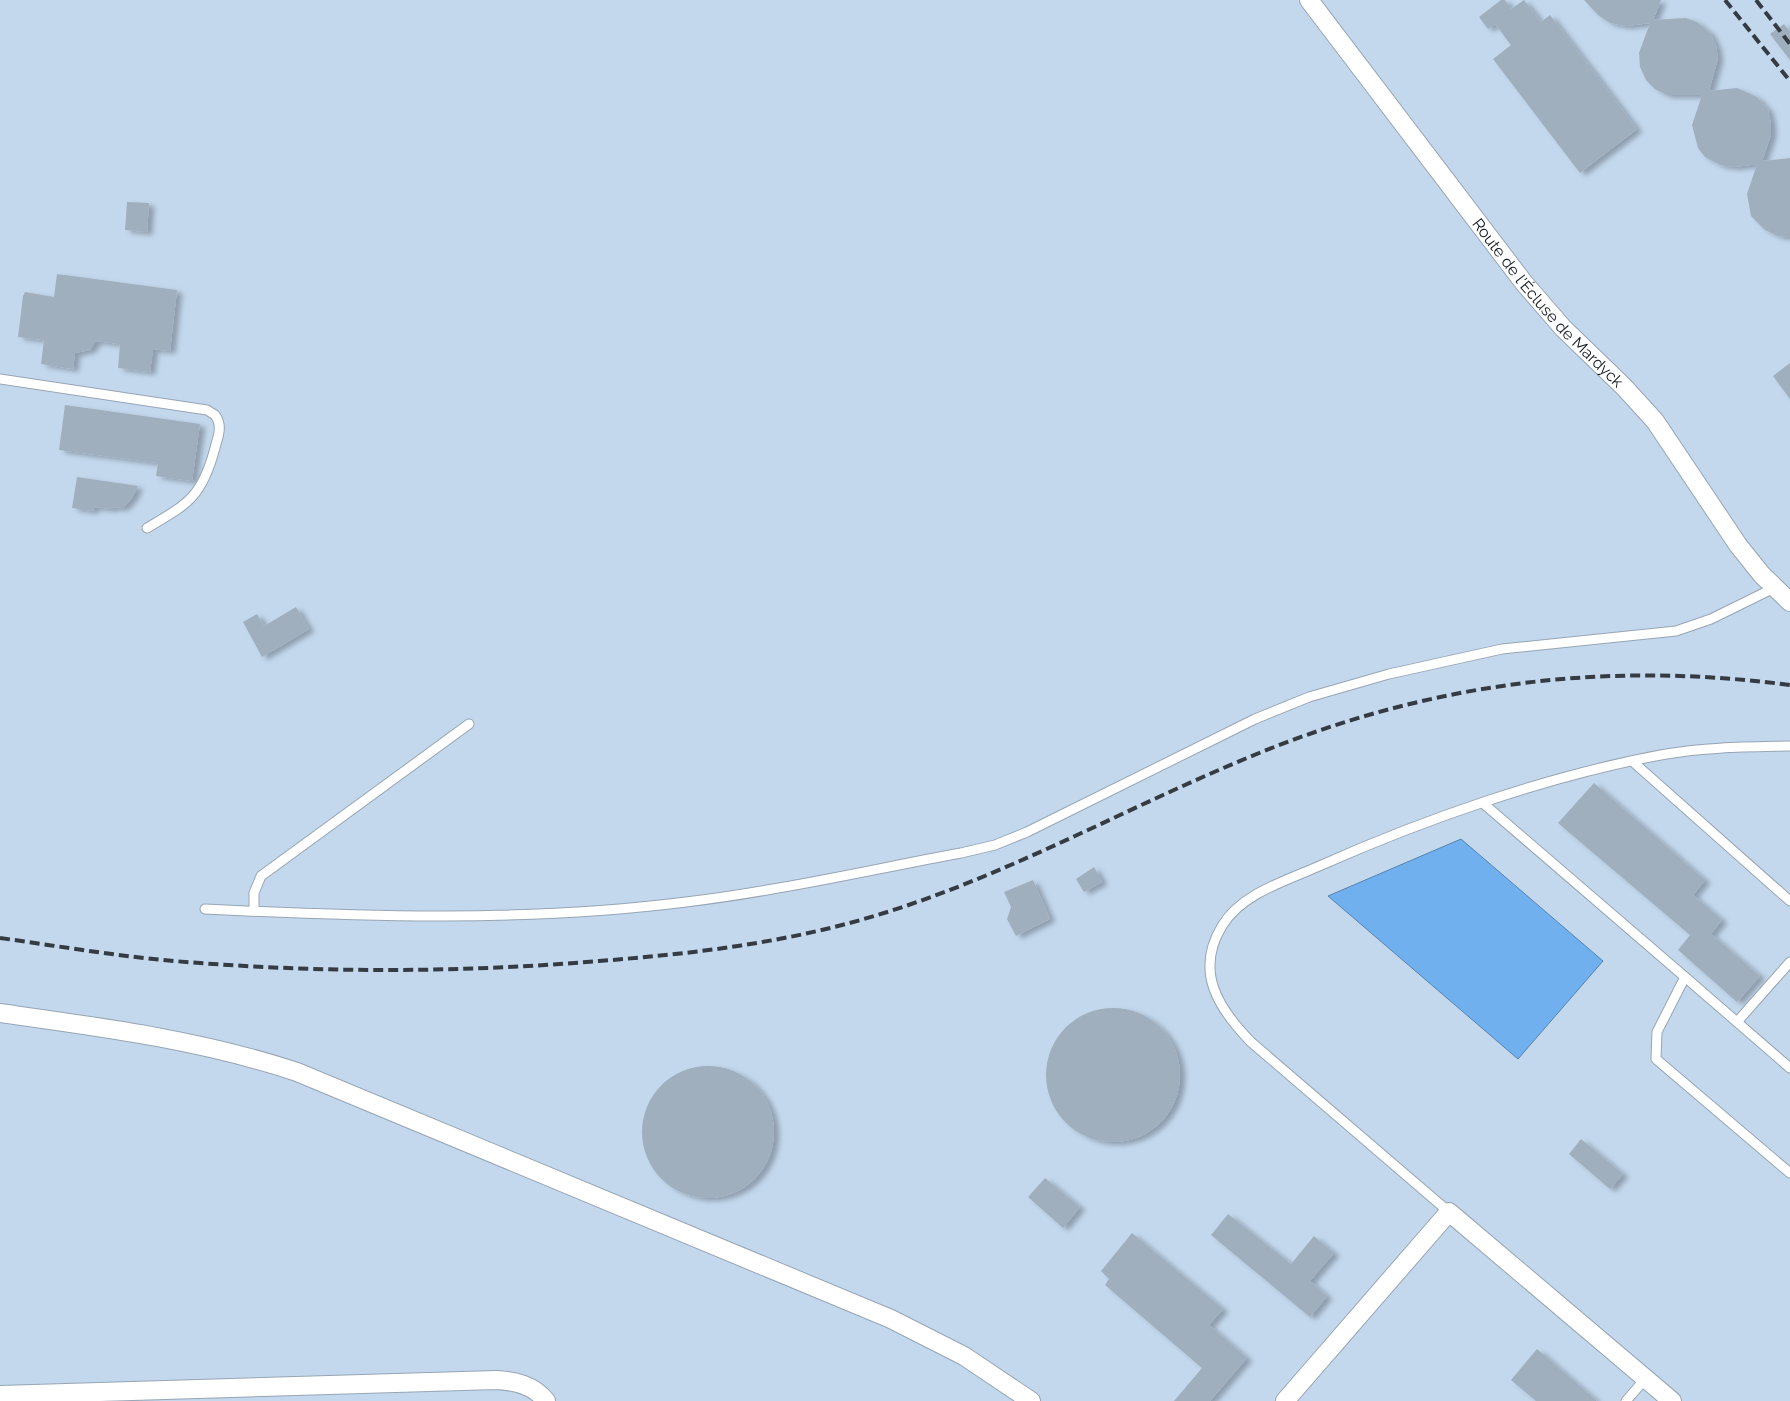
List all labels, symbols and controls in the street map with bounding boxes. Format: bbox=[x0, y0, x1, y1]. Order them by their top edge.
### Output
street label: Route de l'Écluse de Mardyck bbox=[1469, 214, 1628, 391]

